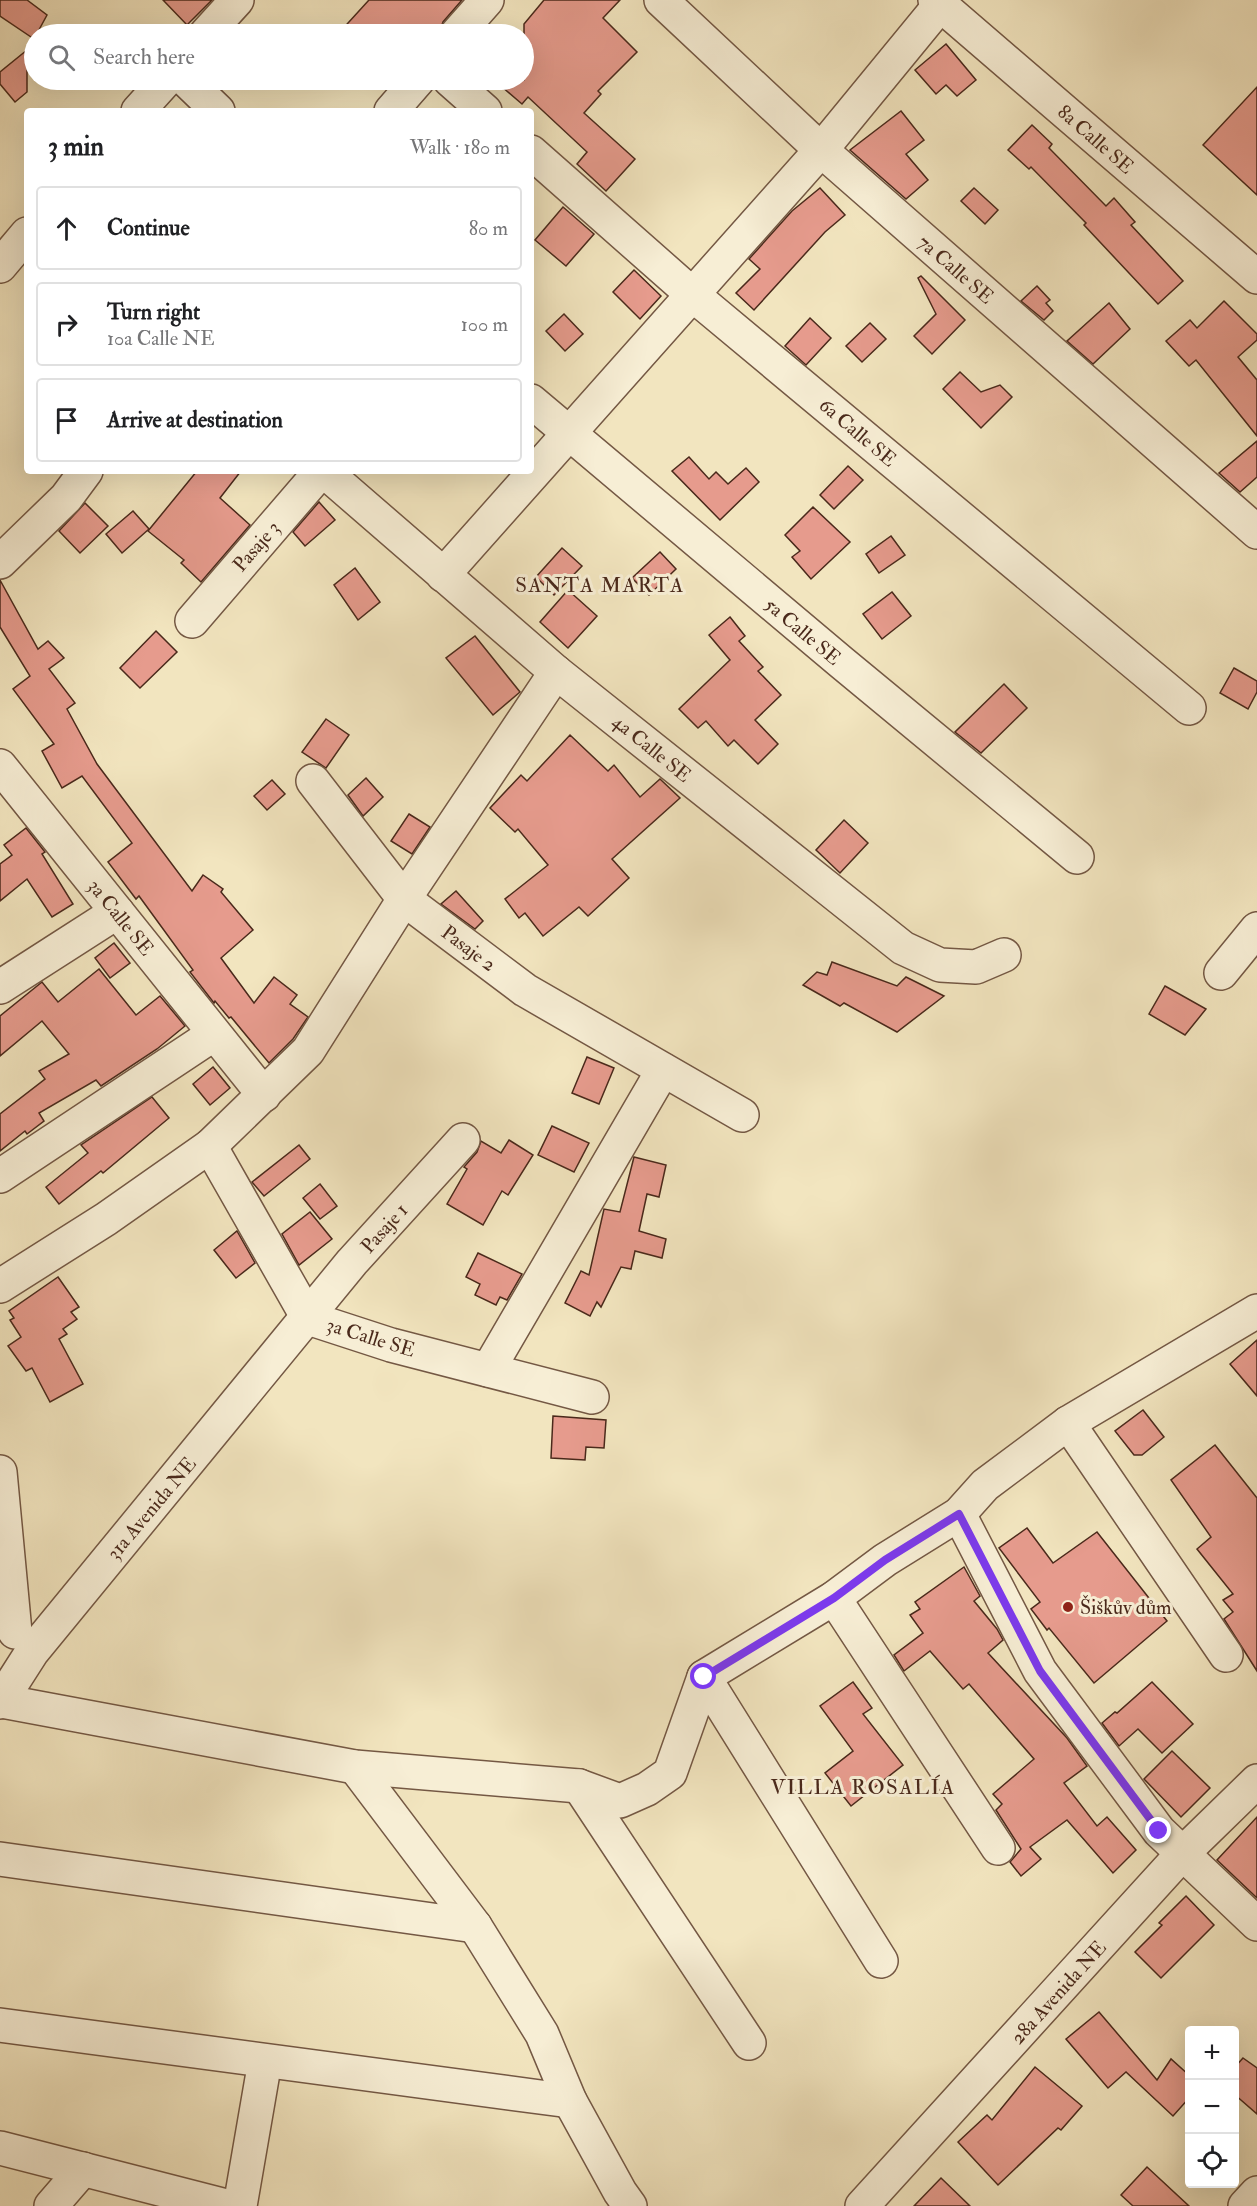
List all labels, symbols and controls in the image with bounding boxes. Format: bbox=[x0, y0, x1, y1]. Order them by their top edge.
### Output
search box bbox=[24, 24, 534, 90]
icon: search bbox=[45, 41, 78, 74]
text: Search here bbox=[93, 43, 195, 71]
street label: 8a Calle SE bbox=[1052, 99, 1139, 179]
text: 3 min bbox=[48, 131, 104, 163]
text: Walk · 180 m bbox=[410, 135, 510, 160]
icon: ahead bbox=[50, 212, 83, 245]
text: Continue bbox=[107, 214, 190, 242]
text: 80 m bbox=[469, 216, 508, 241]
street label: 7a Calle SE bbox=[913, 230, 999, 309]
text: Turn right bbox=[107, 298, 200, 326]
icon: right bbox=[50, 308, 83, 341]
text: 100 m bbox=[461, 312, 508, 337]
text: 10a Calle NE bbox=[107, 326, 215, 351]
street label: 6a Calle SE bbox=[814, 393, 902, 472]
icon: arrive bbox=[50, 404, 83, 437]
text: Arrive at destination bbox=[107, 406, 283, 434]
street label: Pasaje 3 bbox=[227, 516, 285, 577]
district label: SANTA MARTA bbox=[515, 572, 685, 599]
street label: 5a Calle SE bbox=[759, 592, 846, 671]
street label: 4a Calle SE bbox=[607, 709, 696, 788]
street label: 3a Calle SE bbox=[82, 874, 159, 961]
street label: Pasaje 2 bbox=[436, 920, 501, 977]
street label: Pasaje 1 bbox=[355, 1198, 413, 1259]
street label: 3a Calle SE bbox=[324, 1312, 418, 1363]
street label: 31a Avenida NE bbox=[101, 1452, 202, 1565]
place label: Šiškův dům bbox=[1080, 1594, 1172, 1620]
marker: Šiškův dům bbox=[1061, 1600, 1075, 1614]
route start bbox=[690, 1663, 716, 1689]
district label: VILLA ROSALÍA bbox=[770, 1774, 956, 1801]
route end bbox=[1145, 1817, 1171, 1843]
street label: 28a Avenida NE bbox=[1005, 1935, 1112, 2049]
map controls bbox=[1185, 2026, 1239, 2188]
button: + bbox=[1185, 2026, 1239, 2080]
button: − bbox=[1185, 2080, 1239, 2134]
button: locate bbox=[1185, 2134, 1239, 2188]

